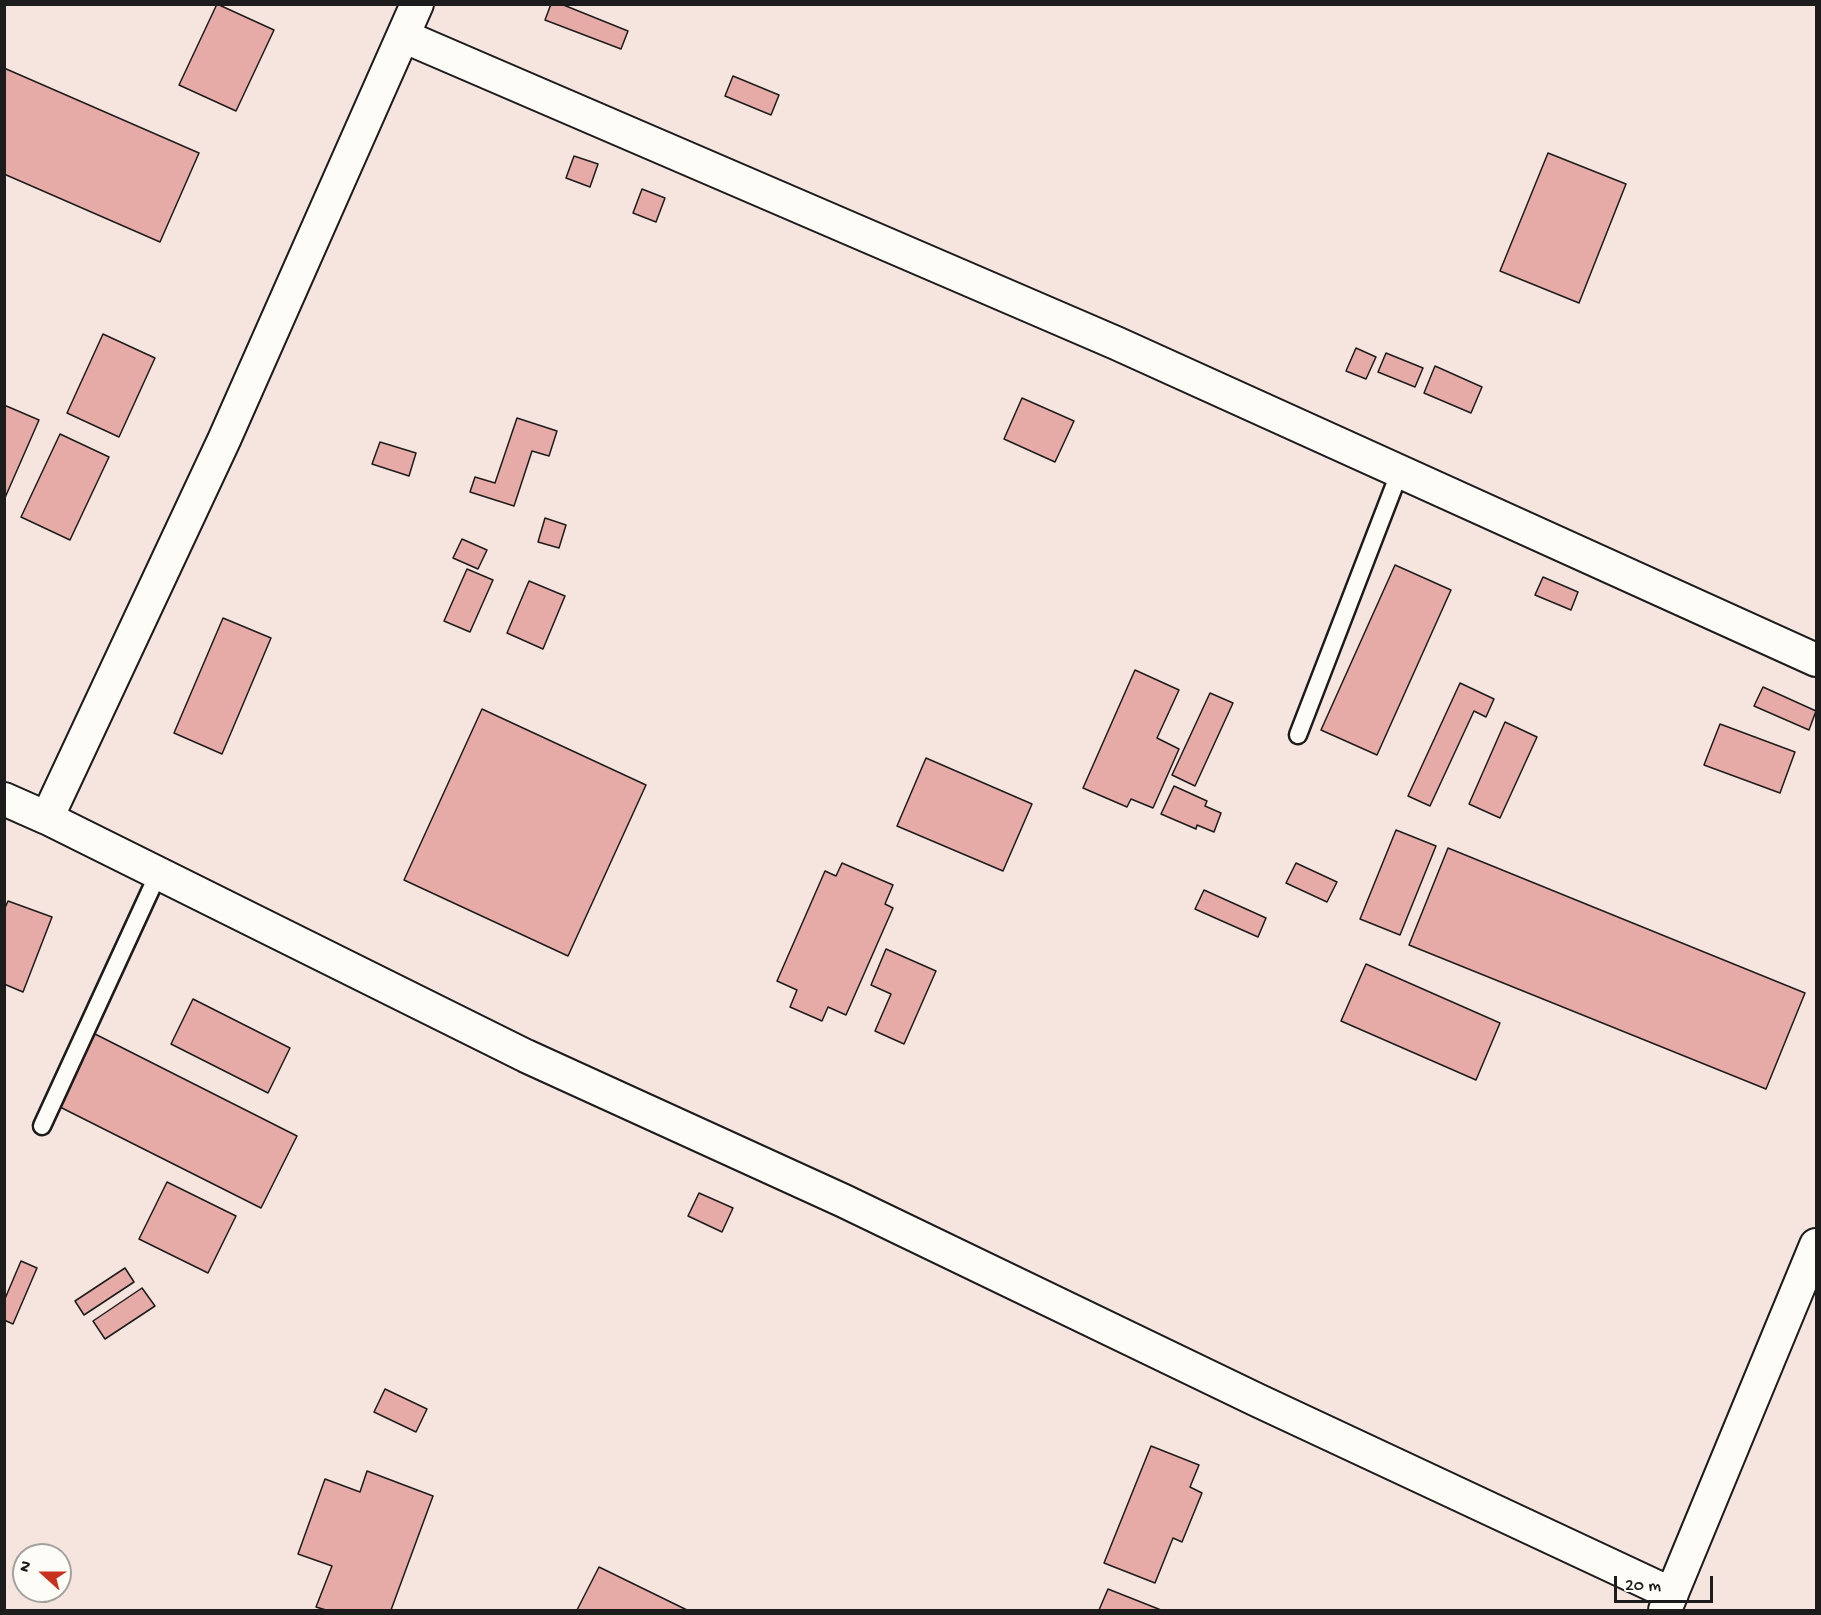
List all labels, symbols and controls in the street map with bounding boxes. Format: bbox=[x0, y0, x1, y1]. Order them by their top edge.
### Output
north arrow bbox=[12, 1543, 72, 1603]
text: N bbox=[16, 1559, 37, 1575]
scale bar bbox=[1617, 1564, 1716, 1602]
text: 20 m bbox=[1625, 1576, 1661, 1597]

